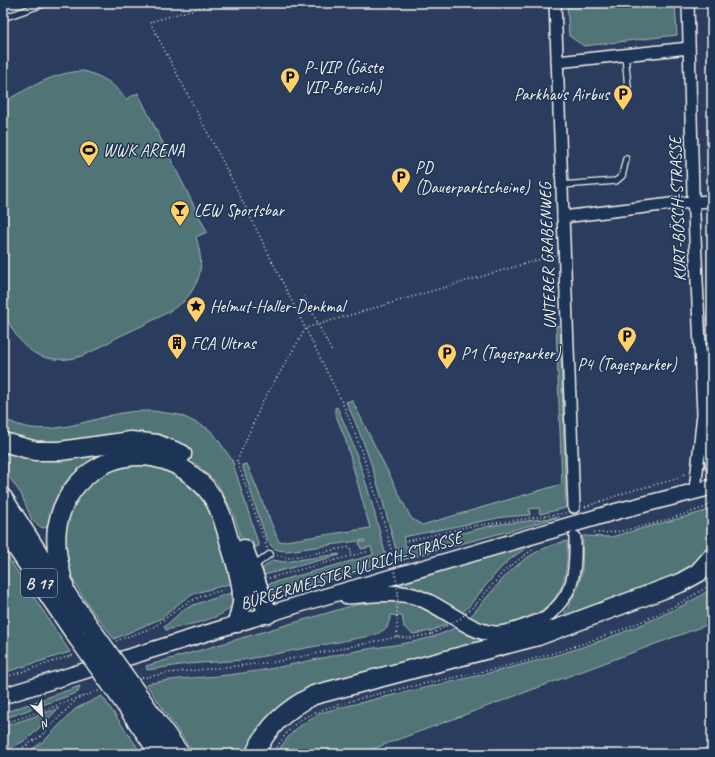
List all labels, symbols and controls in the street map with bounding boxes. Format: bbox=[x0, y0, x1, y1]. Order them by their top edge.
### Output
place label: P-VIP (Gäste VIP-Bereich) bbox=[304, 57, 384, 98]
parking icon: P-VIP (Gäste VIP-Bereich) bbox=[279, 66, 301, 94]
parking icon: Parkhaus Airbus bbox=[612, 83, 634, 111]
place label: Parkhaus Airbus bbox=[514, 84, 611, 105]
street label: KURT-BÖSCH-STRASSE bbox=[664, 134, 691, 282]
sports icon: WWK ARENA bbox=[78, 139, 100, 167]
place label: WWK ARENA bbox=[103, 140, 185, 161]
place label: PD (Dauerparkscheine) bbox=[415, 157, 531, 198]
parking icon: PD (Dauerparkscheine) bbox=[390, 166, 412, 194]
street label: UNTERER GRABENWEG bbox=[534, 181, 561, 330]
bar icon: LEW Sportsbar bbox=[169, 199, 191, 227]
place label: LEW Sportsbar bbox=[194, 200, 286, 221]
place icon: Helmut-Haller-Denkmal bbox=[185, 295, 207, 323]
place label: Helmut-Haller-Denkmal bbox=[210, 296, 348, 317]
parking icon: P4 (Tagesparker) bbox=[616, 325, 638, 353]
building icon: FCA Ultras bbox=[166, 332, 188, 360]
place label: FCA Ultras bbox=[191, 333, 258, 354]
parking icon: P1 (Tagesparker) bbox=[436, 342, 458, 370]
place label: P1 (Tagesparker) bbox=[461, 343, 562, 364]
place label: P4 (Tagesparker) bbox=[577, 354, 678, 375]
street label: BÜRGERMEISTER-ULRICH-STRASSE bbox=[238, 526, 467, 614]
road number: B 17 bbox=[21, 569, 57, 597]
north arrow bbox=[22, 695, 62, 735]
text: N bbox=[38, 716, 52, 733]

